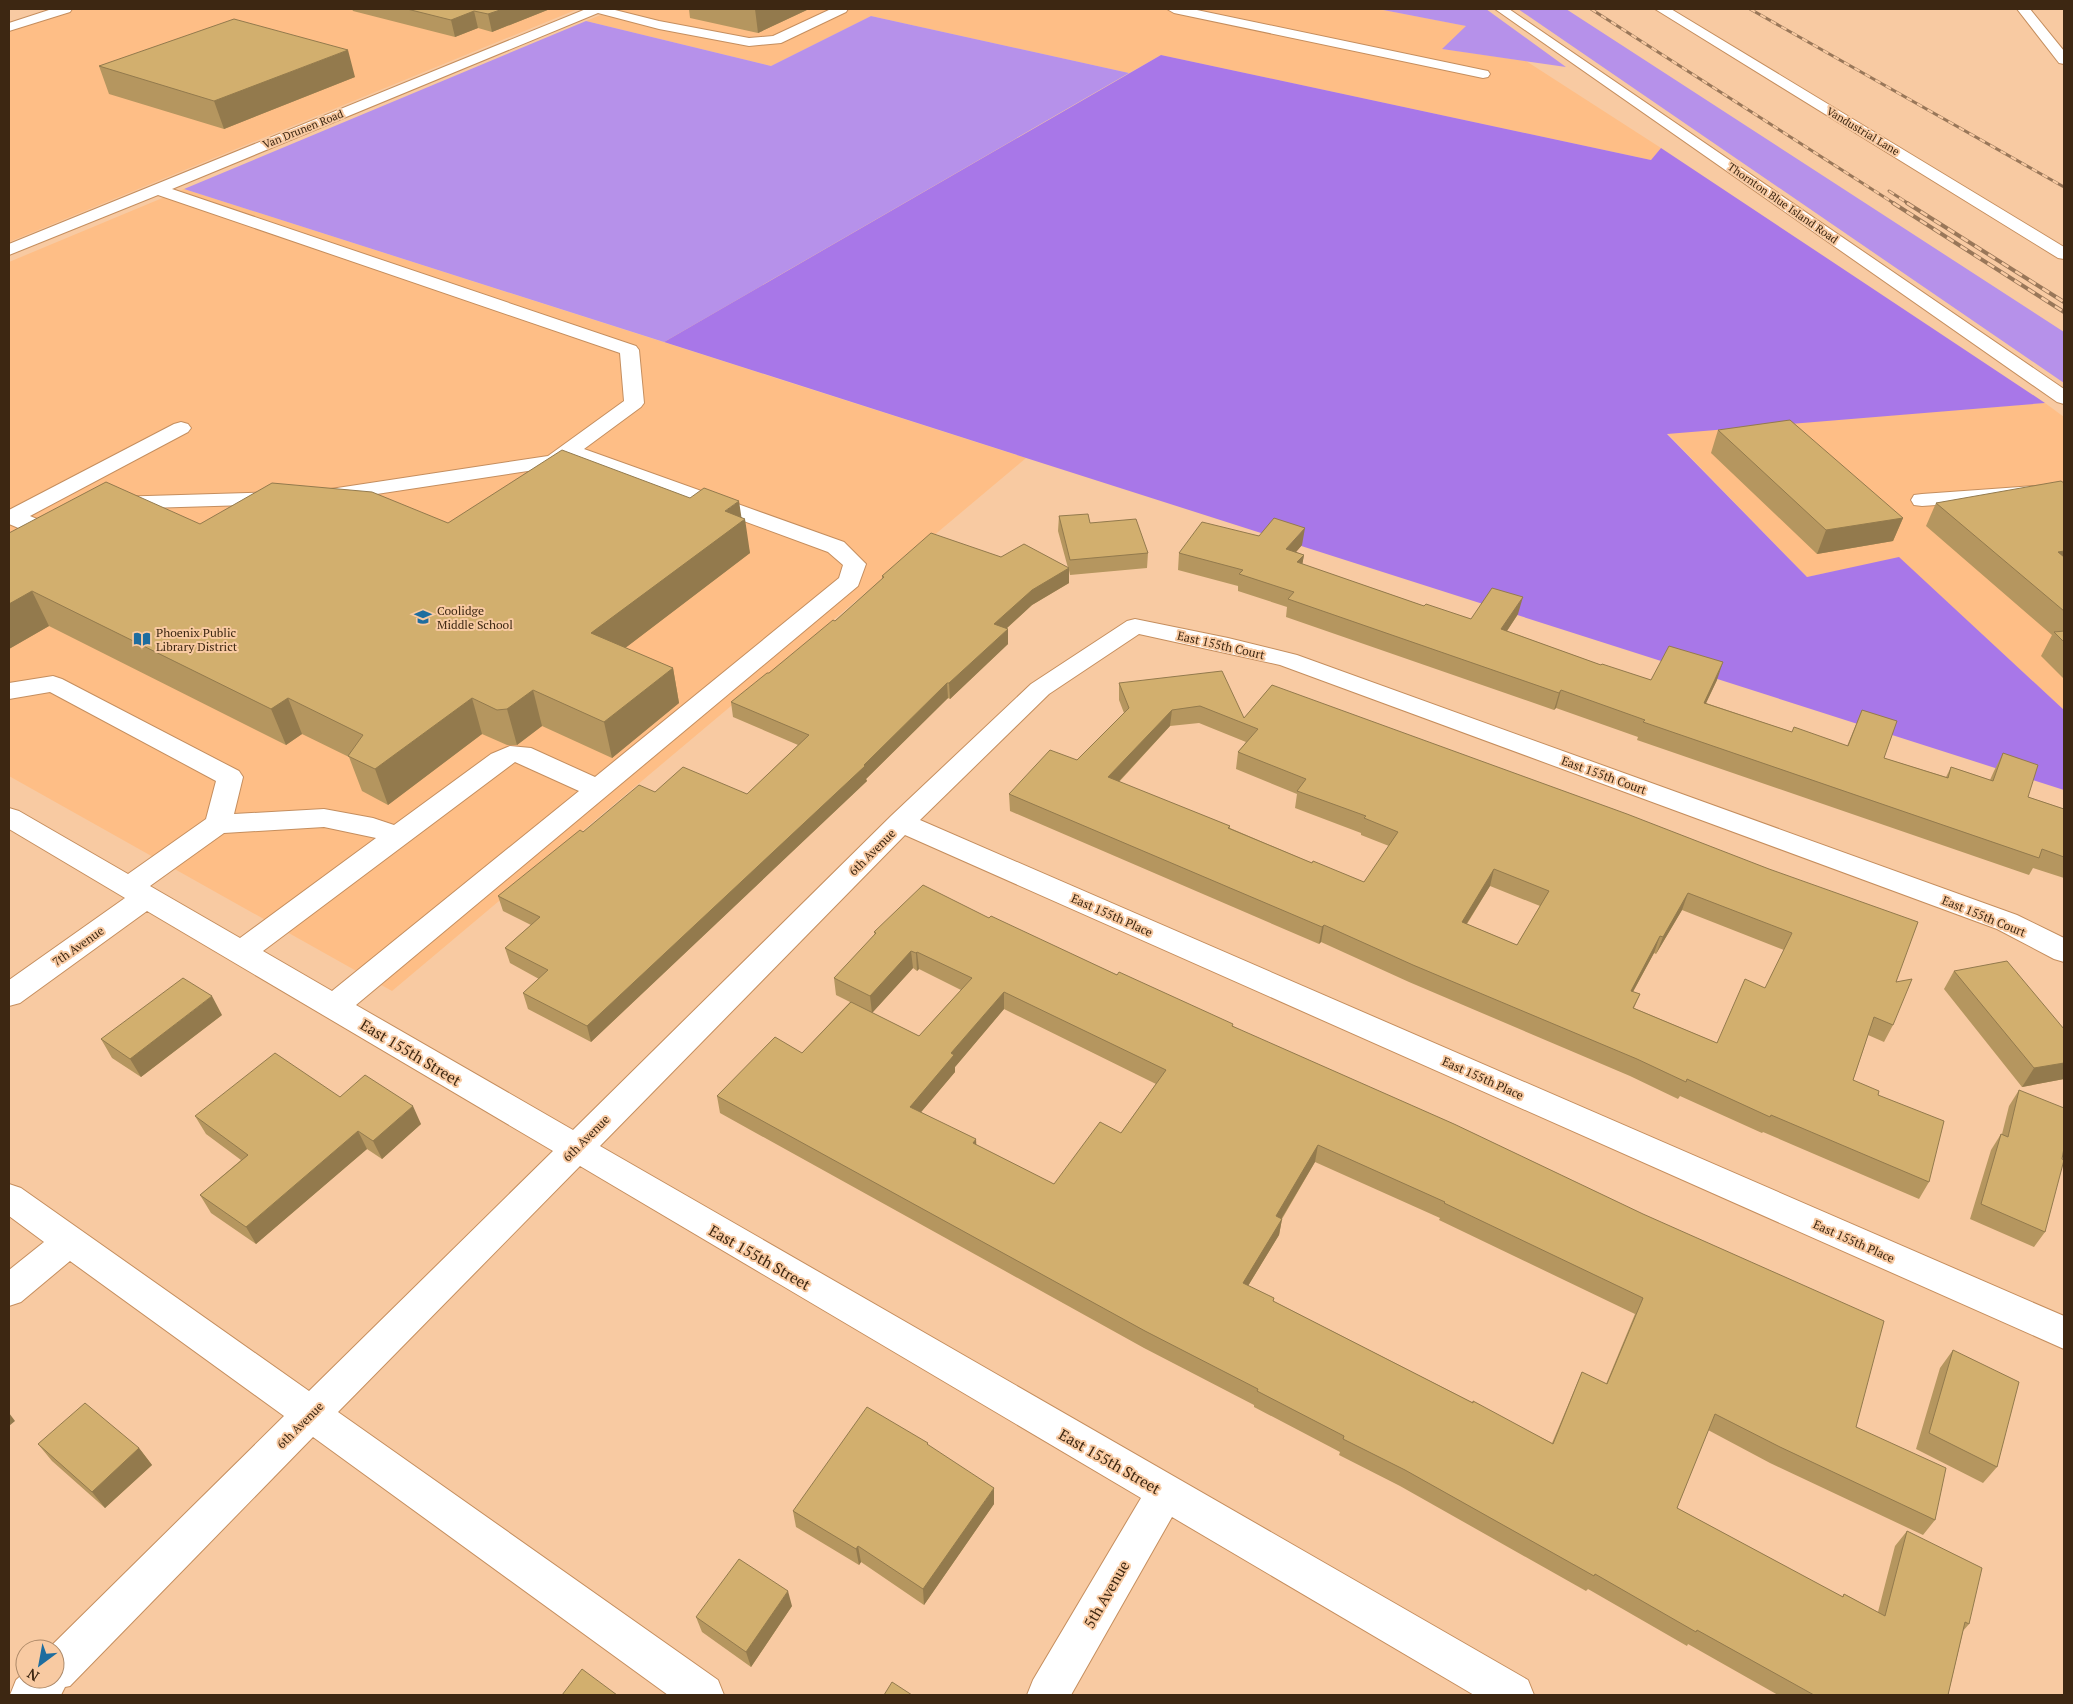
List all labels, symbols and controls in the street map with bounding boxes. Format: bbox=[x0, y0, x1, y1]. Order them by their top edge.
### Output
street label: Vandustrial Lane bbox=[1824, 104, 1902, 159]
street label: Van Drunen Road bbox=[261, 106, 345, 152]
street label: Thornton Blue Island Road bbox=[1725, 160, 1841, 246]
place label: Coolidge Middle School bbox=[437, 603, 513, 632]
school or university icon: Coolidge Middle School bbox=[413, 607, 433, 627]
place label: Phoenix Public Library District bbox=[156, 625, 238, 654]
street label: East 155th Court bbox=[1176, 628, 1267, 662]
library icon: Phoenix Public Library District bbox=[132, 629, 152, 649]
street label: East 155th Court bbox=[1560, 753, 1649, 797]
street label: 6th Avenue bbox=[846, 826, 898, 878]
street label: East 155th Place bbox=[1069, 890, 1155, 940]
street label: East 155th Court bbox=[1940, 892, 2029, 940]
street label: 7th Avenue bbox=[49, 923, 107, 969]
street label: East 155th Street bbox=[357, 1014, 465, 1090]
street label: East 155th Place bbox=[1440, 1053, 1526, 1103]
street label: 6th Avenue bbox=[560, 1112, 612, 1164]
street label: East 155th Place bbox=[1811, 1216, 1897, 1266]
street label: East 155th Street bbox=[706, 1220, 815, 1294]
street label: 6th Avenue bbox=[274, 1399, 326, 1451]
street label: East 155th Street bbox=[1056, 1424, 1165, 1498]
street label: 5th Avenue bbox=[1079, 1557, 1133, 1631]
north arrow bbox=[15, 1639, 65, 1689]
text: N bbox=[23, 1664, 42, 1686]

